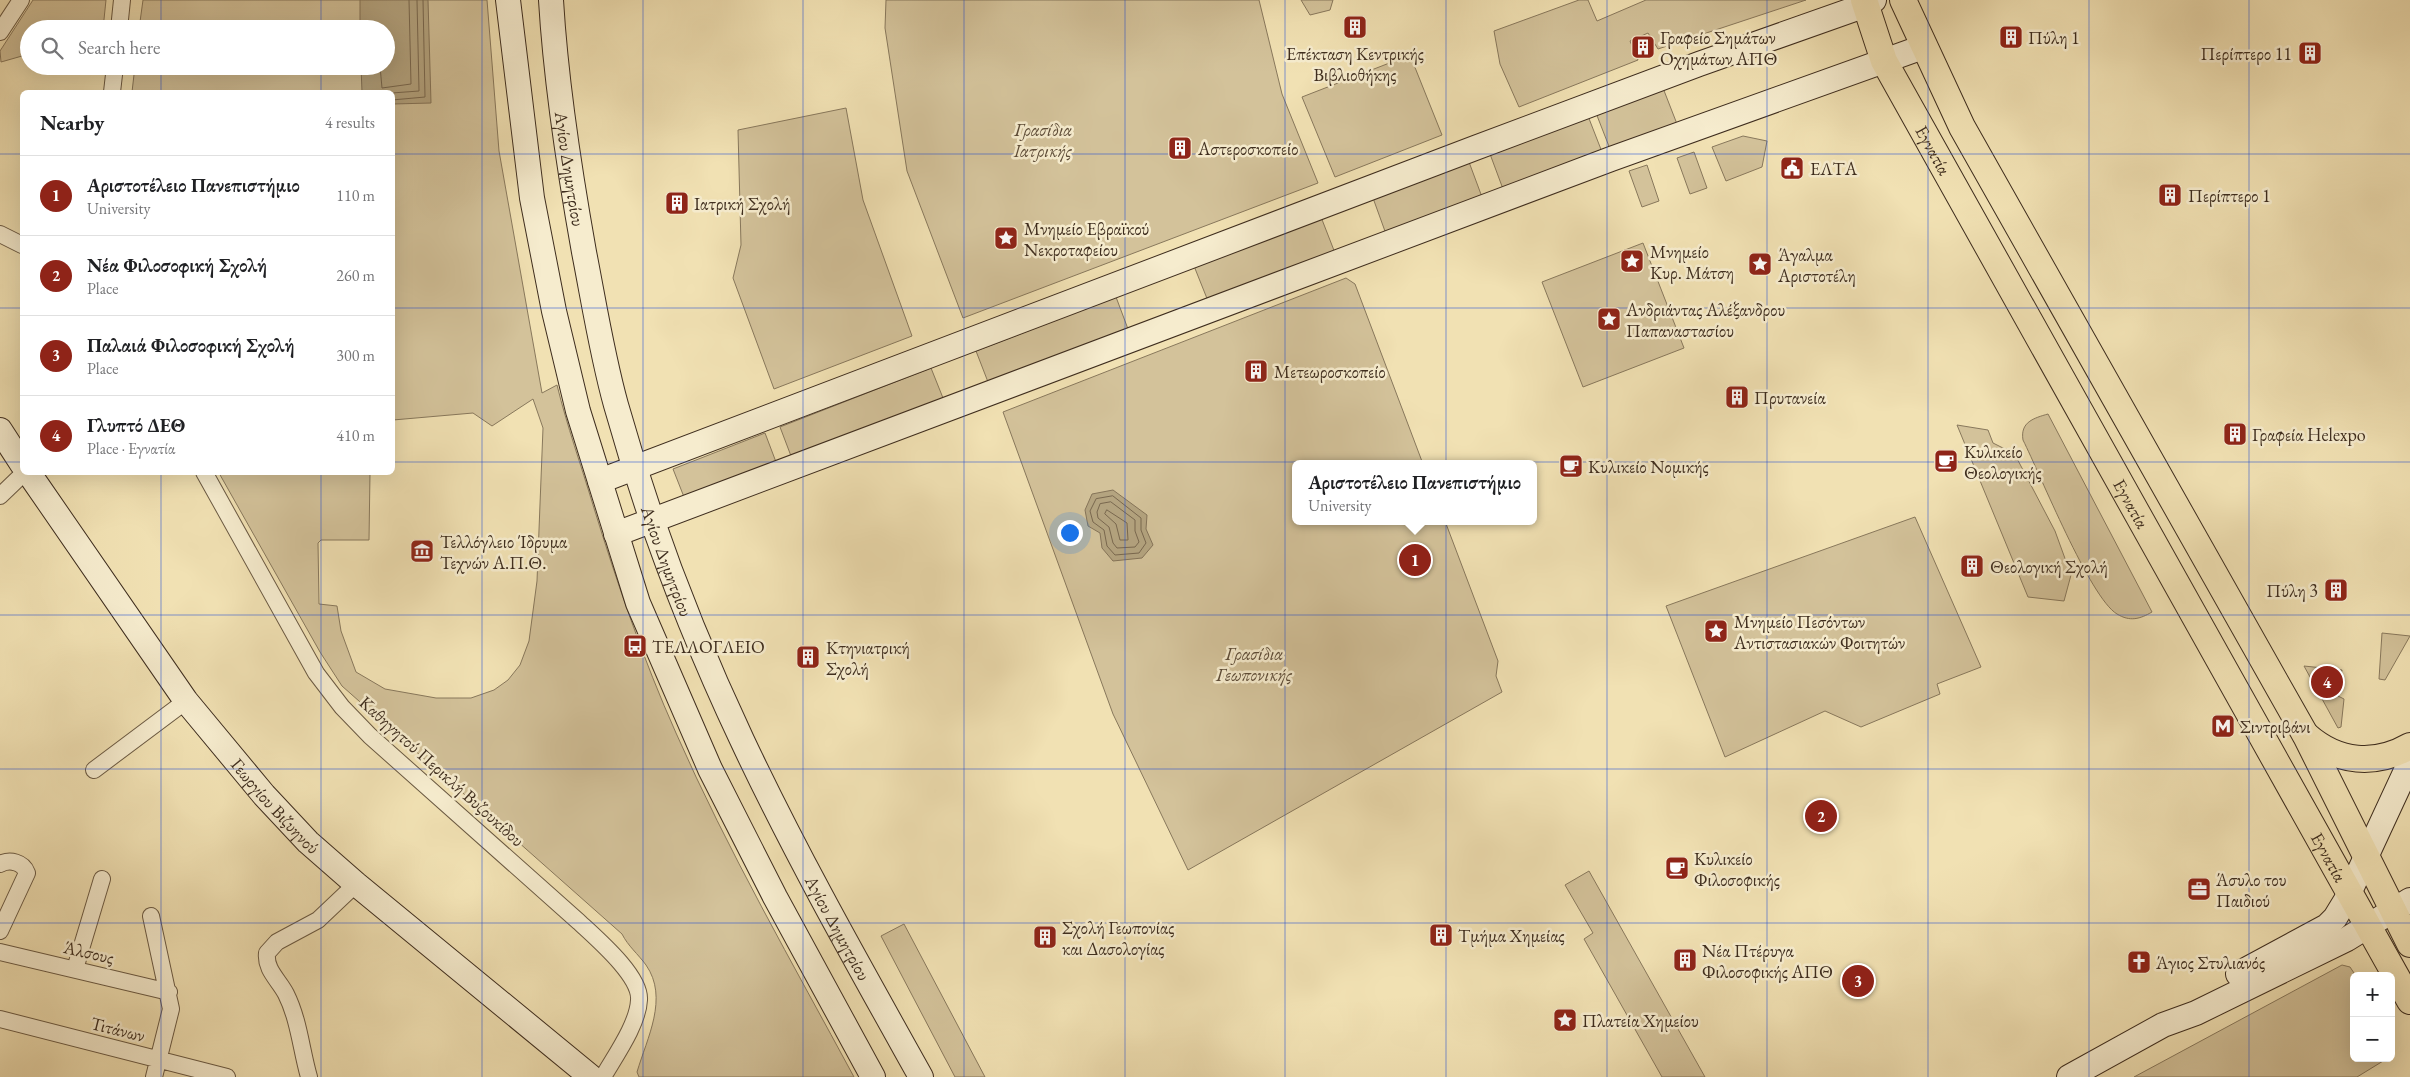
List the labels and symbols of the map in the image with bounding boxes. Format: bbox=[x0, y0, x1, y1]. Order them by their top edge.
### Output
building icon: Επέκταση Κεντρικής Βιβλιοθήκης bbox=[1342, 14, 1368, 40]
building icon: Πύλη 1 bbox=[1998, 24, 2024, 50]
place label: Γραφείο Σημάτων Οχημάτων ΑΠΘ bbox=[1660, 26, 1777, 70]
place label: Πύλη 1 bbox=[2028, 26, 2080, 49]
building icon: Γραφείο Σημάτων Οχημάτων ΑΠΘ bbox=[1630, 34, 1656, 60]
building icon: Περίπτερο 11 bbox=[2297, 40, 2323, 66]
place label: Επέκταση Κεντρικής Βιβλιοθήκης bbox=[1286, 42, 1424, 86]
place label: Περίπτερο 11 bbox=[2201, 42, 2292, 65]
street label: Αγίου Δημητρίου bbox=[550, 109, 591, 228]
park label: Γρασίδια Ιατρικής bbox=[1013, 118, 1073, 162]
street label: Εγνατία bbox=[1911, 121, 1957, 179]
building icon: Αστεροσκοπείο bbox=[1167, 135, 1193, 161]
place label: Αστεροσκοπείο bbox=[1197, 137, 1298, 160]
public building icon: ΕΛΤΑ bbox=[1779, 155, 1805, 181]
place label: ΕΛΤΑ bbox=[1810, 157, 1858, 180]
building icon: Περίπτερο 1 bbox=[2157, 182, 2183, 208]
place label: Περίπτερο 1 bbox=[2188, 184, 2271, 207]
building icon: Ιατρική Σχολή bbox=[664, 190, 690, 216]
place label: Ιατρική Σχολή bbox=[694, 192, 791, 215]
place label: Μνημείο Εβραϊκού Νεκροταφείου bbox=[1024, 217, 1149, 261]
place icon: Μνημείο Εβραϊκού Νεκροταφείου bbox=[993, 225, 1019, 251]
place label: Μνημείο Κυρ. Μάτση bbox=[1650, 240, 1734, 284]
place label: Άγαλμα Αριστοτέλη bbox=[1777, 243, 1856, 287]
place icon: Μνημείο Κυρ. Μάτση bbox=[1619, 248, 1645, 274]
place icon: Άγαλμα Αριστοτέλη bbox=[1747, 251, 1773, 277]
place label: Ανδριάντας Αλέξανδρου Παπαναστασίου bbox=[1625, 298, 1785, 342]
place icon: Ανδριάντας Αλέξανδρου Παπαναστασίου bbox=[1596, 306, 1622, 332]
building icon: Μετεωροσκοπείο bbox=[1243, 358, 1269, 384]
place label: Μετεωροσκοπείο bbox=[1274, 360, 1386, 383]
building icon: Πρυτανεία bbox=[1724, 384, 1750, 410]
place label: Πρυτανεία bbox=[1754, 386, 1826, 409]
building icon: Γραφεία Helexpo bbox=[2222, 421, 2248, 447]
place label: Γραφεία Helexpo bbox=[2252, 423, 2366, 446]
place label: Κυλικείο Θεολογικής bbox=[1964, 440, 2042, 484]
cafe icon: Κυλικείο Θεολογικής bbox=[1933, 448, 1959, 474]
cafe icon: Κυλικείο Νομικής bbox=[1558, 453, 1584, 479]
place label: Κυλικείο Νομικής bbox=[1588, 455, 1709, 478]
street label: Εγνατία bbox=[2108, 474, 2155, 533]
street label: Αγίου Δημητρίου bbox=[636, 502, 698, 620]
your location bbox=[1057, 520, 1083, 546]
place label: Τελλόγλειο Ίδρυμα Τεχνών Α.Π.Θ. bbox=[440, 530, 568, 574]
museum icon: Τελλόγλειο Ίδρυμα Τεχνών Α.Π.Θ. bbox=[409, 538, 435, 564]
pin: 1 bbox=[1399, 541, 1431, 579]
building icon: Θεολογική Σχολή bbox=[1959, 553, 1985, 579]
place label: Θεολογική Σχολή bbox=[1990, 555, 2108, 578]
building icon: Πύλη 3 bbox=[2323, 577, 2349, 603]
place label: Πύλη 3 bbox=[2266, 579, 2318, 602]
place label: Μνημείο Πεσόντων Αντιστασιακών Φοιτητών bbox=[1733, 610, 1905, 654]
place icon: Μνημείο Πεσόντων Αντιστασιακών Φοιτητών bbox=[1703, 618, 1729, 644]
bus stop icon: ΤΕΛΛΟΓΛΕΙΟ bbox=[622, 633, 648, 659]
place label: ΤΕΛΛΟΓΛΕΙΟ bbox=[652, 635, 765, 658]
place label: Κτηνιατρική Σχολή bbox=[826, 636, 910, 680]
park label: Γρασίδια Γεωπονικής bbox=[1215, 642, 1293, 686]
building icon: Κτηνιατρική Σχολή bbox=[795, 644, 821, 670]
pin: 4 bbox=[2311, 663, 2343, 701]
street label: Καθηγητού Περικλή Βυζουκίδου bbox=[355, 691, 529, 851]
metro station icon: Σιντριβάνι bbox=[2210, 713, 2236, 739]
place label: Σιντριβάνι bbox=[2240, 715, 2311, 738]
street label: Γεωργίου Βιζυηνού bbox=[226, 753, 325, 858]
pin: 2 bbox=[1805, 797, 1837, 835]
street label: Εγνατία bbox=[2306, 828, 2353, 886]
place label: Κυλικείο Φιλοσοφικής bbox=[1694, 847, 1780, 891]
cafe icon: Κυλικείο Φιλοσοφικής bbox=[1664, 855, 1690, 881]
place label: Άσυλο του Παιδιού bbox=[2215, 868, 2287, 912]
street label: Αγίου Δημητρίου bbox=[800, 870, 876, 984]
office icon: Άσυλο του Παιδιού bbox=[2186, 876, 2212, 902]
place label: Σχολή Γεωπονίας και Δασολογίας bbox=[1062, 916, 1174, 960]
building icon: Τμήμα Χημείας bbox=[1428, 922, 1454, 948]
building icon: Σχολή Γεωπονίας και Δασολογίας bbox=[1032, 924, 1058, 950]
place label: Τμήμα Χημείας bbox=[1458, 924, 1565, 947]
street label: Άλσους bbox=[61, 935, 116, 969]
place label: Νέα Πτέρυγα Φιλοσοφικής ΑΠΘ bbox=[1702, 939, 1833, 983]
building icon: Νέα Πτέρυγα Φιλοσοφικής ΑΠΘ bbox=[1672, 947, 1698, 973]
church icon: Άγιος Στυλιανός bbox=[2126, 949, 2152, 975]
place label: Άγιος Στυλιανός bbox=[2155, 951, 2265, 974]
pin: 3 bbox=[1842, 962, 1874, 1000]
place icon: Πλατεία Χημείου bbox=[1552, 1007, 1578, 1033]
place label: Πλατεία Χημείου bbox=[1582, 1009, 1699, 1032]
street label: Τιτάνων bbox=[89, 1011, 147, 1047]

